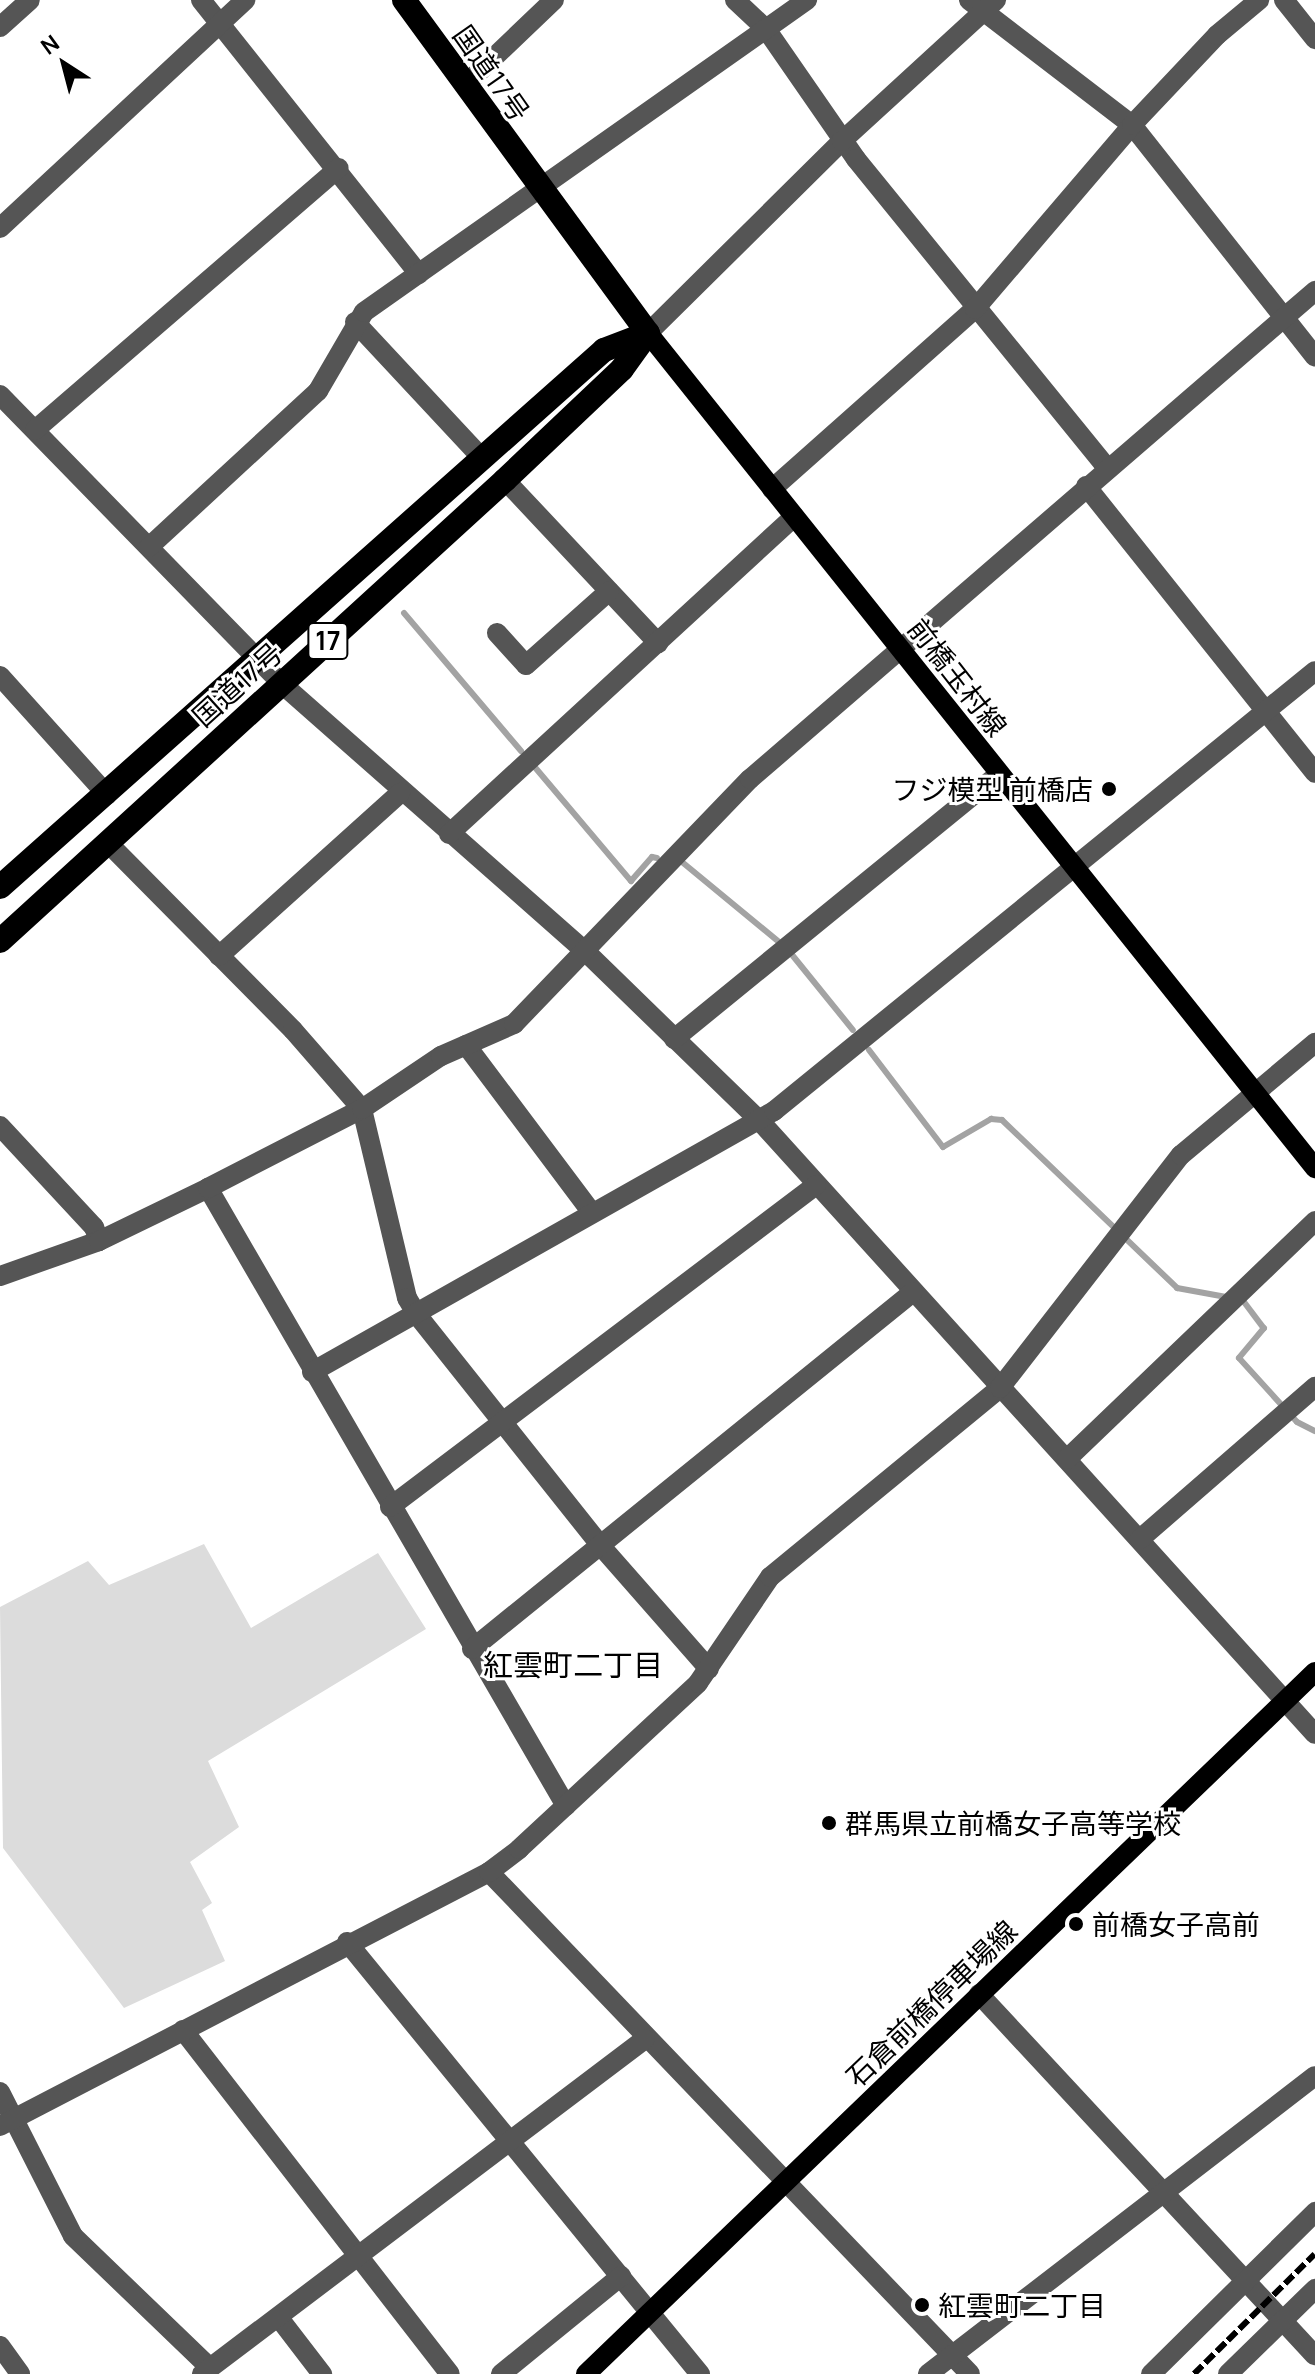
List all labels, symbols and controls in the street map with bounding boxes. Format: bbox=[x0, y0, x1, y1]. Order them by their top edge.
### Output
street label: 国道17号 bbox=[447, 19, 537, 127]
north arrow bbox=[24, 24, 104, 104]
text: N bbox=[35, 28, 65, 61]
street label: 前橋玉村線 bbox=[902, 611, 1014, 743]
road number: 17 bbox=[306, 619, 350, 663]
street label: 国道17号 bbox=[185, 635, 289, 733]
place label: フジ模型 前橋店 bbox=[891, 772, 1093, 806]
marker: フジ模型 前橋店 bbox=[1100, 780, 1118, 798]
district label: 紅雲町二丁目 bbox=[483, 1647, 663, 1683]
place label: 群馬県立前橋女子高等学校 bbox=[845, 1806, 1181, 1840]
marker: 群馬県立前橋女子高等学校 bbox=[820, 1814, 838, 1832]
place label: 前橋女子高前 bbox=[1092, 1907, 1260, 1941]
street label: 石倉前橋停車場線 bbox=[839, 1913, 1023, 2093]
marker: 前橋女子高前 bbox=[1067, 1915, 1085, 1933]
place label: 紅雲町二丁目 bbox=[938, 2288, 1106, 2322]
marker: 紅雲町二丁目 bbox=[913, 2296, 931, 2314]

